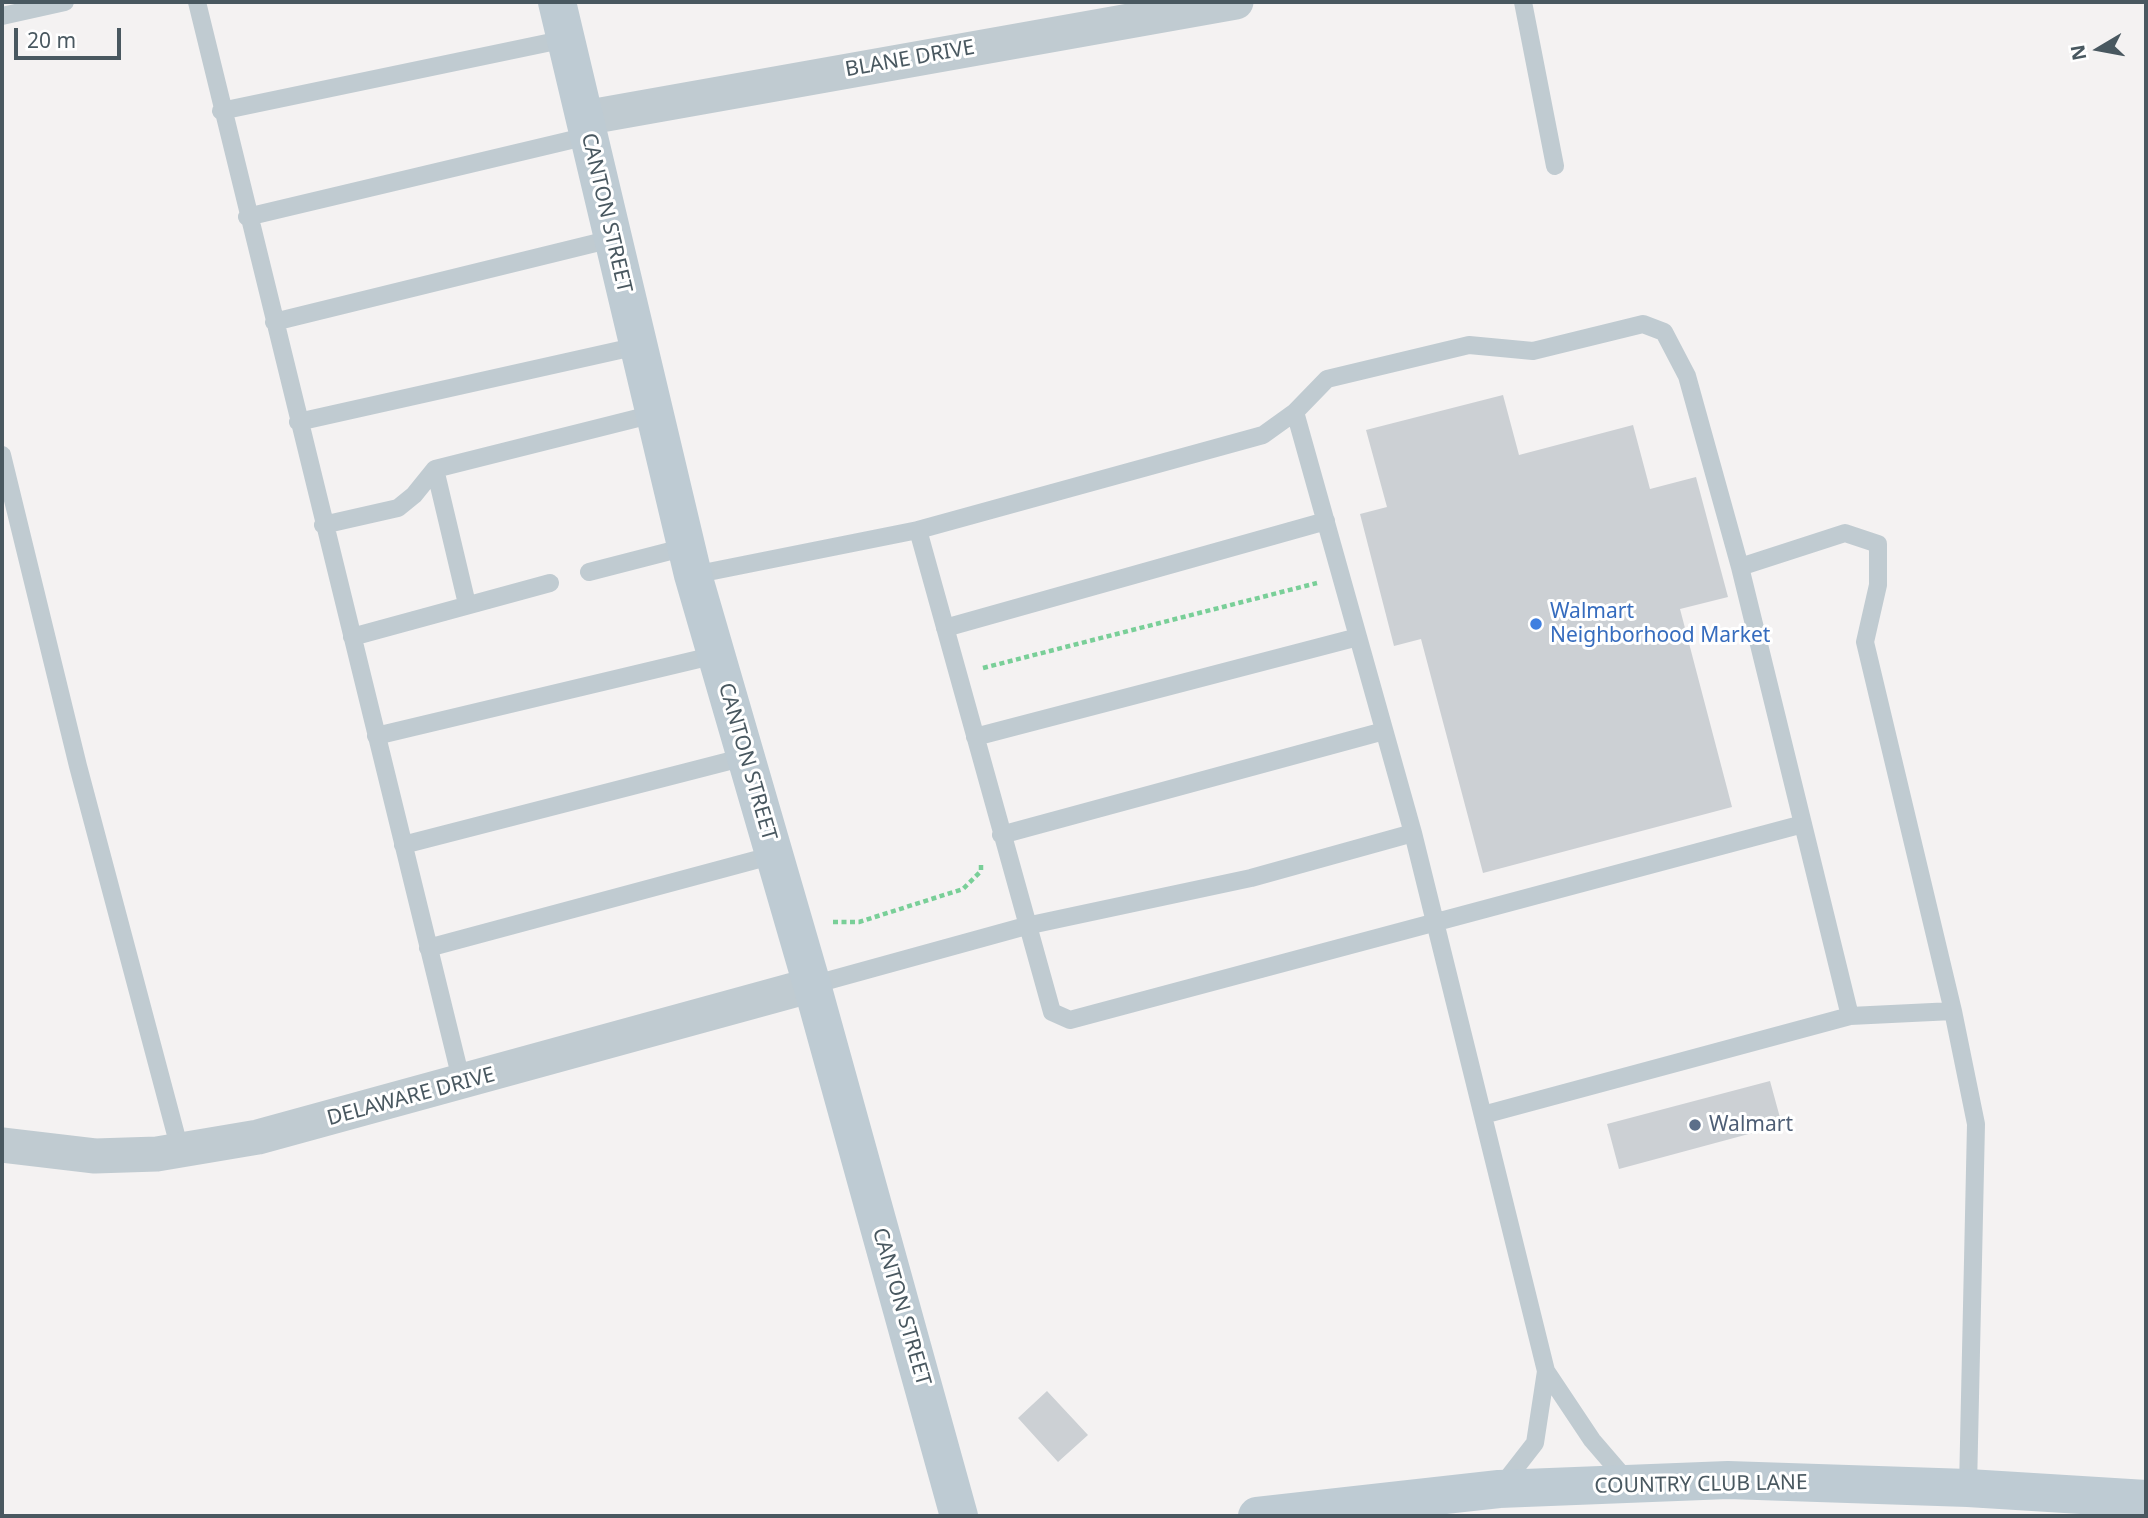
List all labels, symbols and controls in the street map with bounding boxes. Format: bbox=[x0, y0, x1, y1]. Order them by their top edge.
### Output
scale bar bbox=[18, 14, 124, 58]
north arrow bbox=[2064, 14, 2134, 84]
text: 20 m bbox=[27, 26, 76, 54]
street label: BLANE DRIVE bbox=[843, 35, 977, 83]
text: N bbox=[2064, 43, 2092, 63]
street label: CANTON STREET bbox=[575, 131, 637, 295]
place label: Walmart Neighborhood Market bbox=[1550, 599, 1770, 649]
marker: Walmart Neighborhood Market bbox=[1528, 616, 1544, 632]
street label: CANTON STREET bbox=[712, 680, 782, 844]
street label: DELAWARE DRIVE bbox=[324, 1062, 498, 1132]
place label: Walmart bbox=[1709, 1112, 1793, 1138]
marker: Walmart bbox=[1687, 1117, 1703, 1133]
street label: CANTON STREET bbox=[866, 1225, 936, 1389]
street label: COUNTRY CLUB LANE bbox=[1594, 1471, 1808, 1499]

